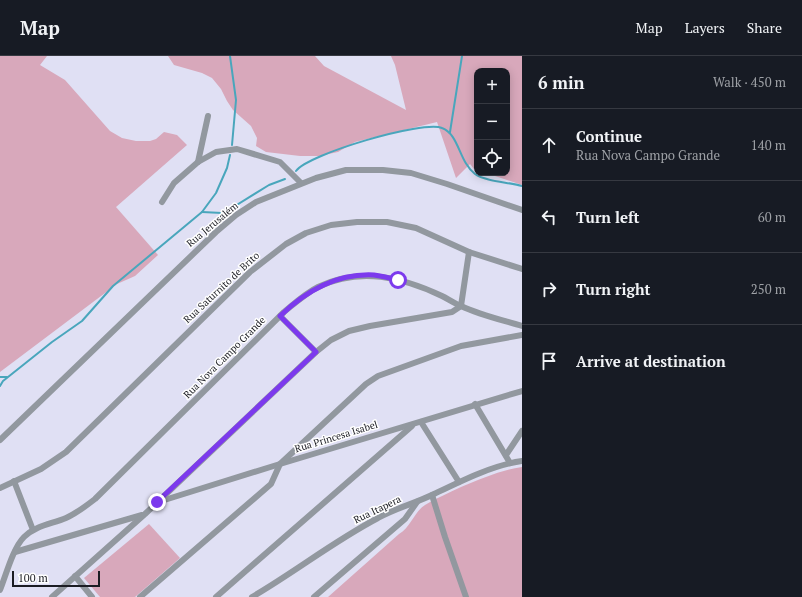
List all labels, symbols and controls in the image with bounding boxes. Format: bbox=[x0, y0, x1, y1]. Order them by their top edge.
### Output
text: Map bbox=[20, 15, 60, 40]
text: Map bbox=[636, 18, 663, 37]
text: Layers bbox=[685, 18, 725, 37]
text: Share bbox=[747, 18, 782, 37]
map controls bbox=[474, 68, 510, 176]
button: + bbox=[474, 68, 510, 104]
text: 6 min bbox=[538, 71, 585, 94]
text: Walk · 450 m bbox=[713, 73, 786, 91]
button: − bbox=[474, 104, 510, 140]
text: Continue bbox=[576, 126, 642, 146]
icon: ahead bbox=[538, 134, 560, 156]
text: 140 m bbox=[751, 136, 786, 154]
button: locate bbox=[474, 140, 510, 176]
text: Rua Nova Campo Grande bbox=[576, 146, 720, 164]
street label: Rua Jerusalém bbox=[184, 199, 241, 250]
icon: left bbox=[538, 206, 560, 228]
text: Turn left bbox=[576, 207, 640, 227]
text: 60 m bbox=[758, 208, 786, 226]
street label: Rua Saturnito de Brito bbox=[181, 248, 262, 326]
route start bbox=[389, 271, 407, 289]
icon: right bbox=[538, 278, 560, 300]
text: Turn right bbox=[576, 279, 651, 299]
text: 250 m bbox=[751, 280, 786, 298]
street label: Rua Nova Campo Grande bbox=[181, 314, 268, 401]
icon: arrive bbox=[538, 350, 560, 372]
text: Arrive at destination bbox=[576, 351, 726, 371]
street label: Rua Princesa Isabel bbox=[293, 418, 379, 455]
street label: Rua Itapera bbox=[351, 492, 403, 527]
route end bbox=[148, 493, 166, 511]
scale bar bbox=[12, 569, 100, 588]
text: 100 m bbox=[18, 571, 48, 585]

